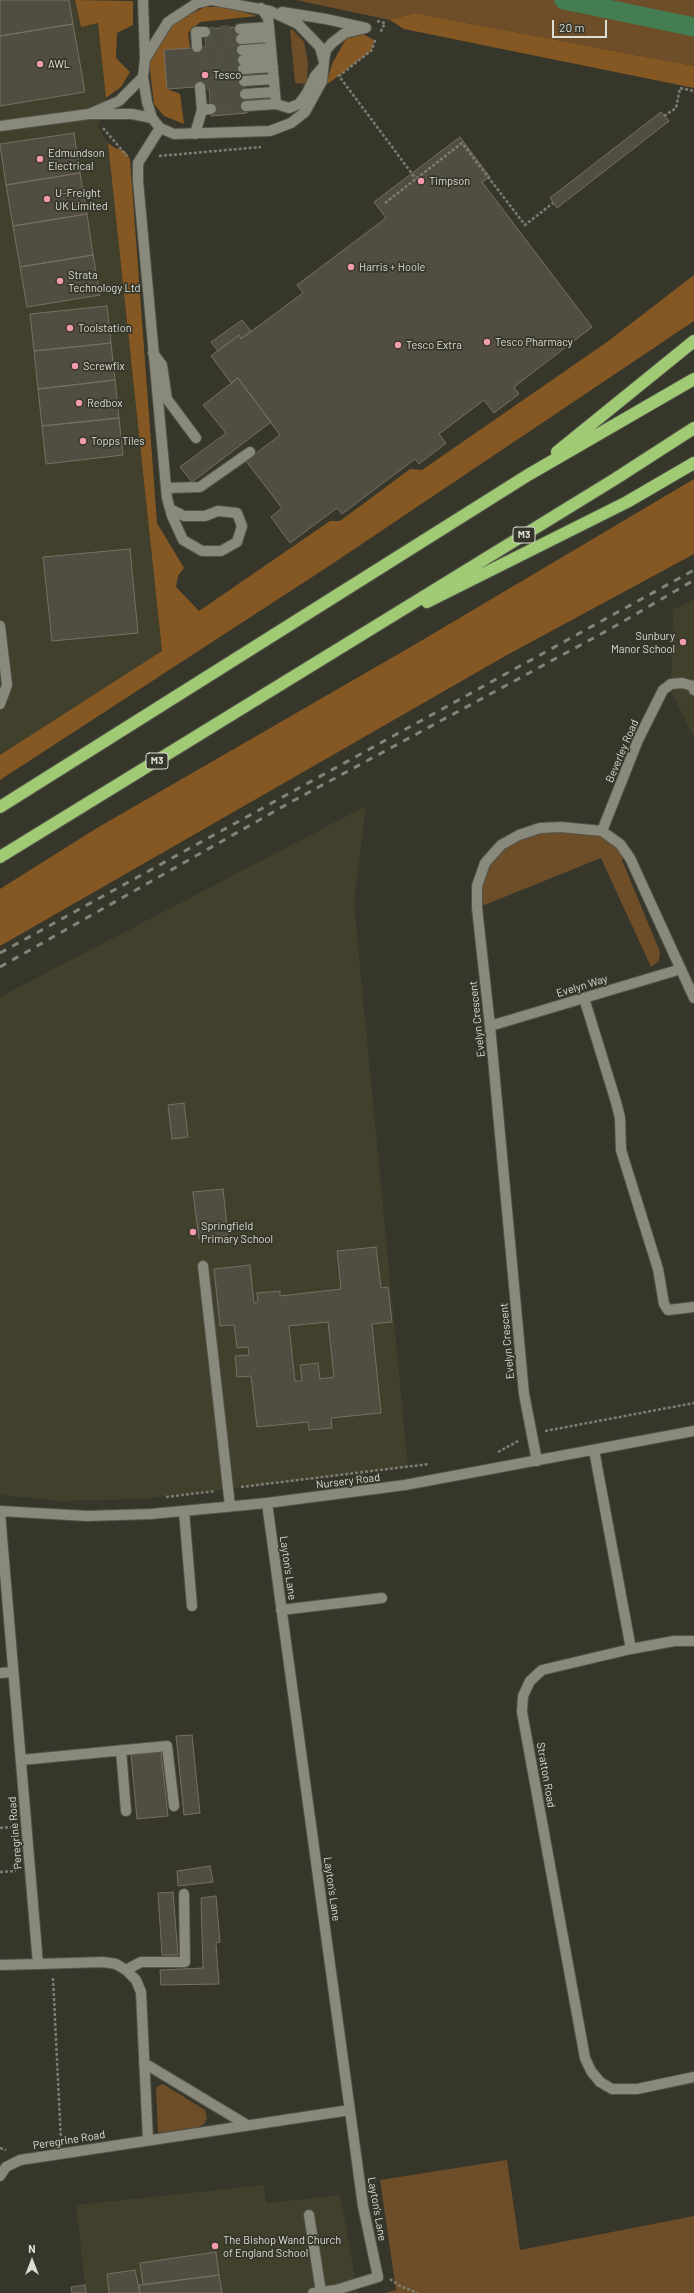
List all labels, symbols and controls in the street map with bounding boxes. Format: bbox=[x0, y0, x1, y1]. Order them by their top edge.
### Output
scale bar bbox=[554, 12, 609, 38]
text: 20 m bbox=[559, 20, 585, 34]
place label: AWL bbox=[48, 57, 70, 71]
marker: AWL bbox=[35, 59, 45, 69]
place label: Tesco bbox=[213, 68, 241, 82]
marker: Tesco bbox=[200, 70, 210, 80]
place label: Edmundson Electrical bbox=[48, 146, 105, 172]
marker: Edmundson Electrical bbox=[35, 154, 45, 164]
place label: Timpson bbox=[429, 174, 470, 188]
marker: Timpson bbox=[416, 176, 426, 186]
place label: U-Freight UK Limited bbox=[55, 186, 108, 212]
marker: U-Freight UK Limited bbox=[42, 194, 52, 204]
place label: Harris + Hoole bbox=[359, 260, 425, 274]
marker: Harris + Hoole bbox=[346, 262, 356, 272]
place label: Strata Technology Ltd bbox=[68, 268, 140, 294]
marker: Strata Technology Ltd bbox=[55, 276, 65, 286]
place label: Toolstation bbox=[78, 321, 132, 335]
marker: Toolstation bbox=[65, 323, 75, 333]
place label: Tesco Pharmacy bbox=[495, 335, 573, 349]
marker: Tesco Pharmacy bbox=[482, 337, 492, 347]
place label: Tesco Extra bbox=[406, 338, 462, 352]
marker: Tesco Extra bbox=[393, 340, 403, 350]
place label: Screwfix bbox=[83, 359, 125, 373]
marker: Screwfix bbox=[70, 361, 80, 371]
place label: Redbox bbox=[87, 396, 123, 410]
marker: Redbox bbox=[74, 398, 84, 408]
place label: Topps Tiles bbox=[91, 434, 145, 448]
marker: Topps Tiles bbox=[78, 436, 88, 446]
road number: M3 bbox=[513, 527, 535, 543]
place label: Sunbury Manor School bbox=[611, 629, 675, 655]
marker: Sunbury Manor School bbox=[678, 637, 688, 647]
street label: Beverley Road bbox=[603, 717, 641, 785]
road number: M3 bbox=[146, 753, 168, 769]
street label: Evelyn Way bbox=[555, 972, 609, 1000]
street label: Evelyn Crescent bbox=[466, 980, 488, 1058]
place label: Springfield Primary School bbox=[201, 1219, 273, 1245]
marker: Springfield Primary School bbox=[188, 1227, 198, 1237]
street label: Evelyn Crescent bbox=[497, 1302, 517, 1380]
street label: Nursery Road bbox=[315, 1471, 381, 1491]
street label: Layton's Lane bbox=[277, 1535, 299, 1601]
street label: Stratton Road bbox=[534, 1741, 558, 1809]
street label: Peregrine Road bbox=[5, 1796, 25, 1870]
street label: Layton's Lane bbox=[321, 1856, 343, 1922]
street label: Peregrine Road bbox=[32, 2128, 106, 2152]
street label: Layton's Lane bbox=[365, 2176, 389, 2242]
place label: The Bishop Wand Church of England School bbox=[223, 2233, 341, 2259]
north arrow bbox=[12, 2241, 52, 2281]
marker: The Bishop Wand Church of England School bbox=[210, 2241, 220, 2251]
text: N bbox=[28, 2242, 36, 2255]

